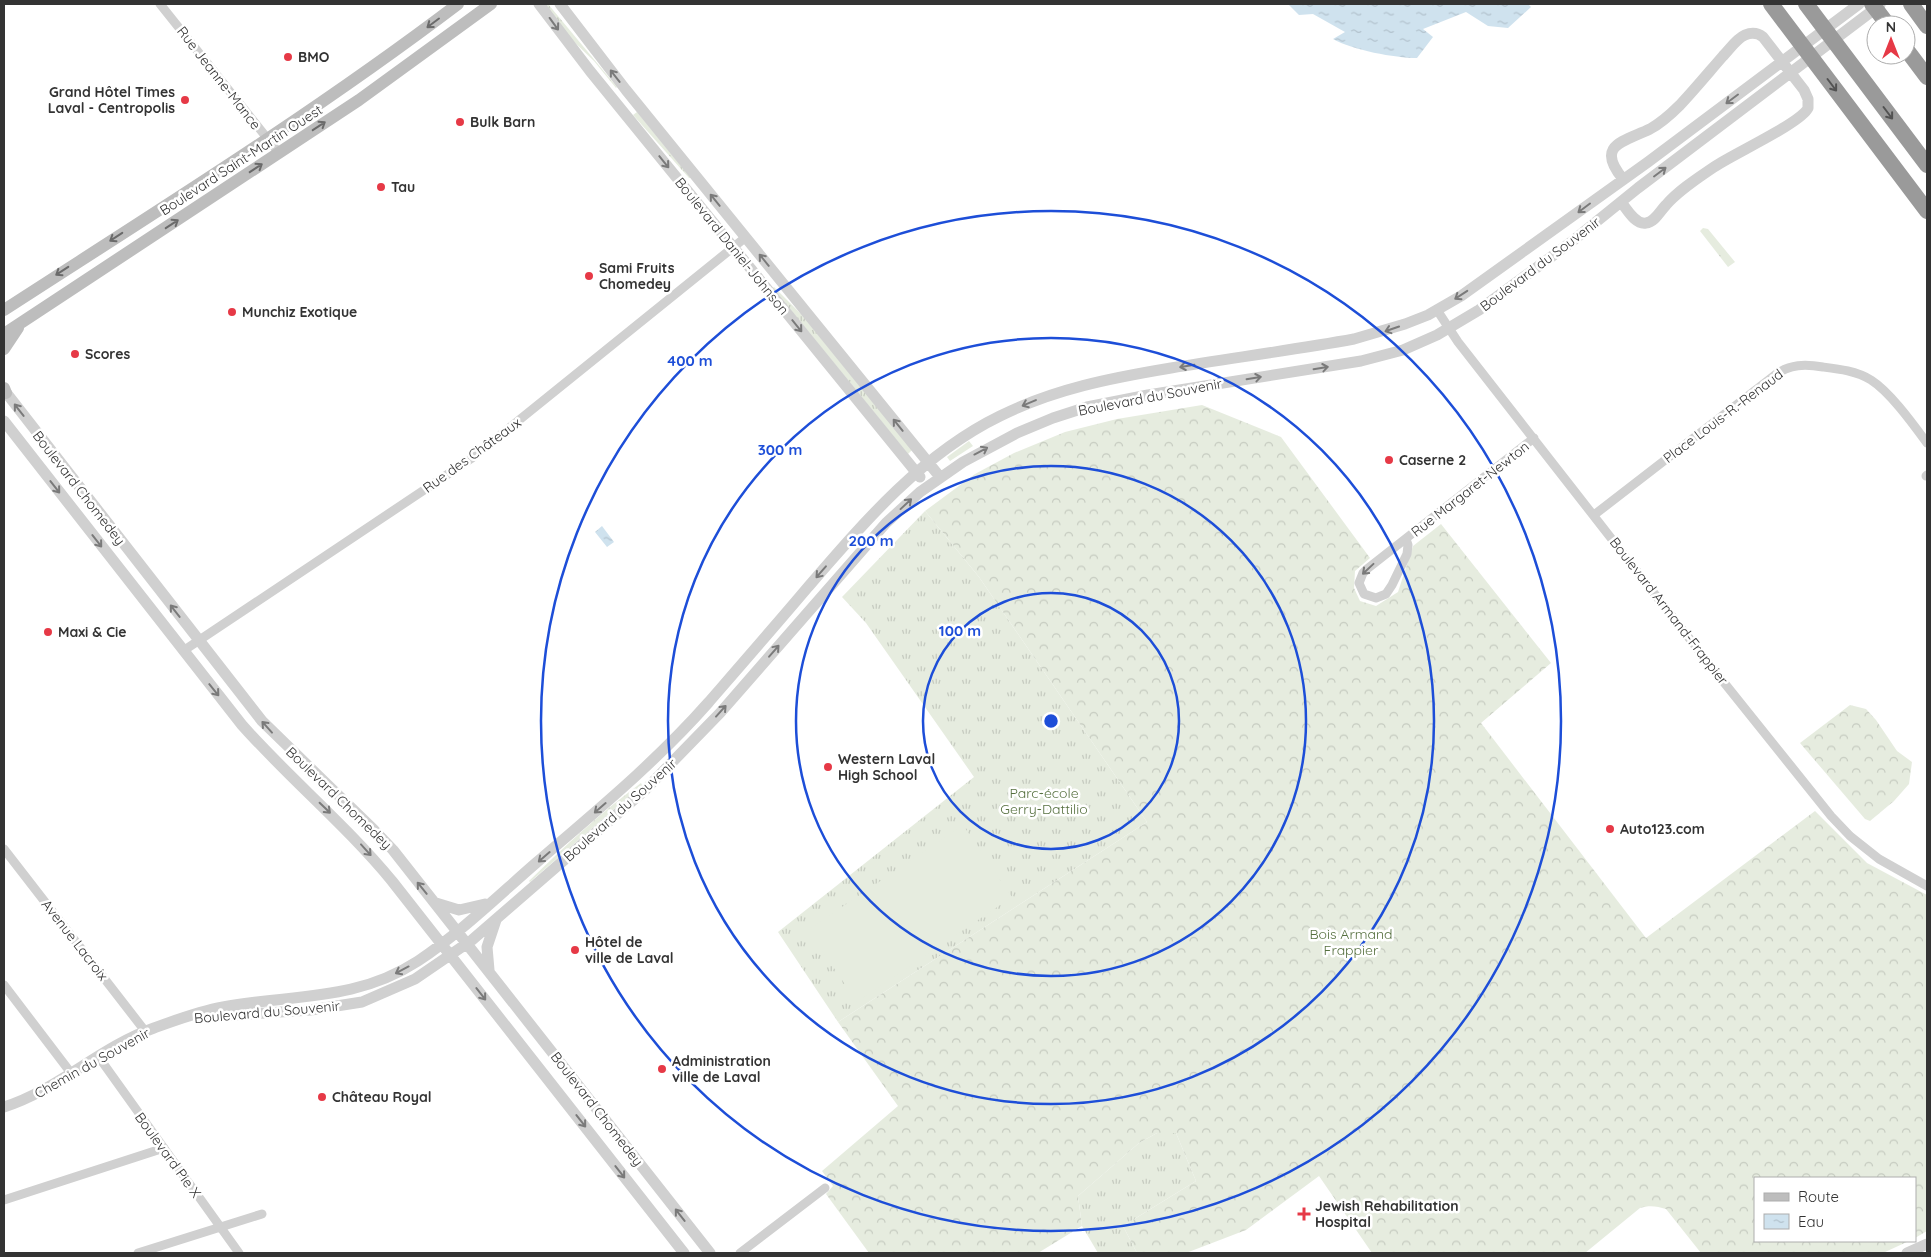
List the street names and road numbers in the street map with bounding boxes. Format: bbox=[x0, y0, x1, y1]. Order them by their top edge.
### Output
street label: Rue Jeanne-Mance bbox=[173, 23, 265, 133]
street label: Boulevard Saint-Martin Ouest bbox=[156, 100, 326, 219]
street label: Boulevard Daniel-Johnson bbox=[671, 174, 793, 318]
street label: Boulevard du Souvenir bbox=[1476, 212, 1604, 315]
street label: Place Louis-R.-Renaud bbox=[1660, 365, 1786, 467]
street label: Boulevard du Souvenir bbox=[1077, 374, 1224, 420]
street label: Rue des Châteaux bbox=[419, 413, 525, 497]
street label: Boulevard Chomedey bbox=[29, 427, 129, 549]
street label: Rue Margaret-Newton bbox=[1407, 437, 1533, 541]
street label: Boulevard Armand-Frappier bbox=[1606, 534, 1733, 689]
street label: Boulevard Chomedey bbox=[282, 743, 396, 853]
street label: Boulevard du Souvenir bbox=[560, 754, 681, 866]
street label: Avenue Lacroix bbox=[38, 896, 112, 984]
street label: Boulevard du Souvenir bbox=[193, 997, 341, 1027]
street label: Chemin du Souvenir bbox=[31, 1024, 153, 1102]
street label: Boulevard Chomedey bbox=[547, 1048, 647, 1170]
street label: Boulevard Pie X bbox=[131, 1109, 205, 1202]

